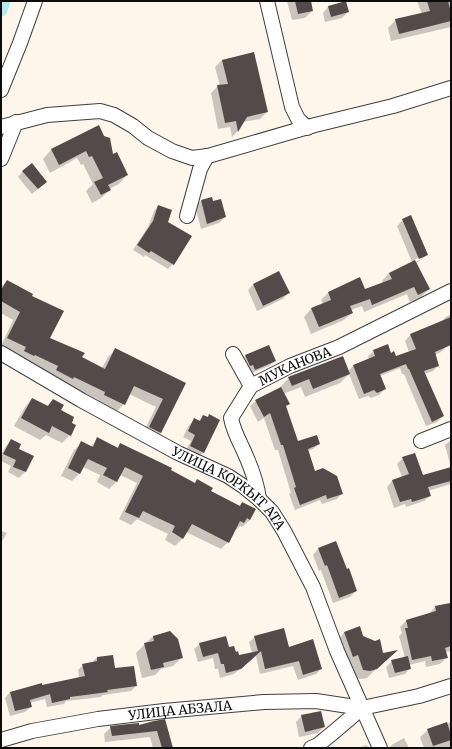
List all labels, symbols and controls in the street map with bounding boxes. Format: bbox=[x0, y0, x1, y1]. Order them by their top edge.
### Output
street label: МУКАНОВА bbox=[256, 343, 334, 390]
street label: УЛИЦА КОРКЫТ АТА bbox=[168, 443, 289, 534]
street label: УЛИЦА АБЗАЛА bbox=[126, 697, 234, 724]

